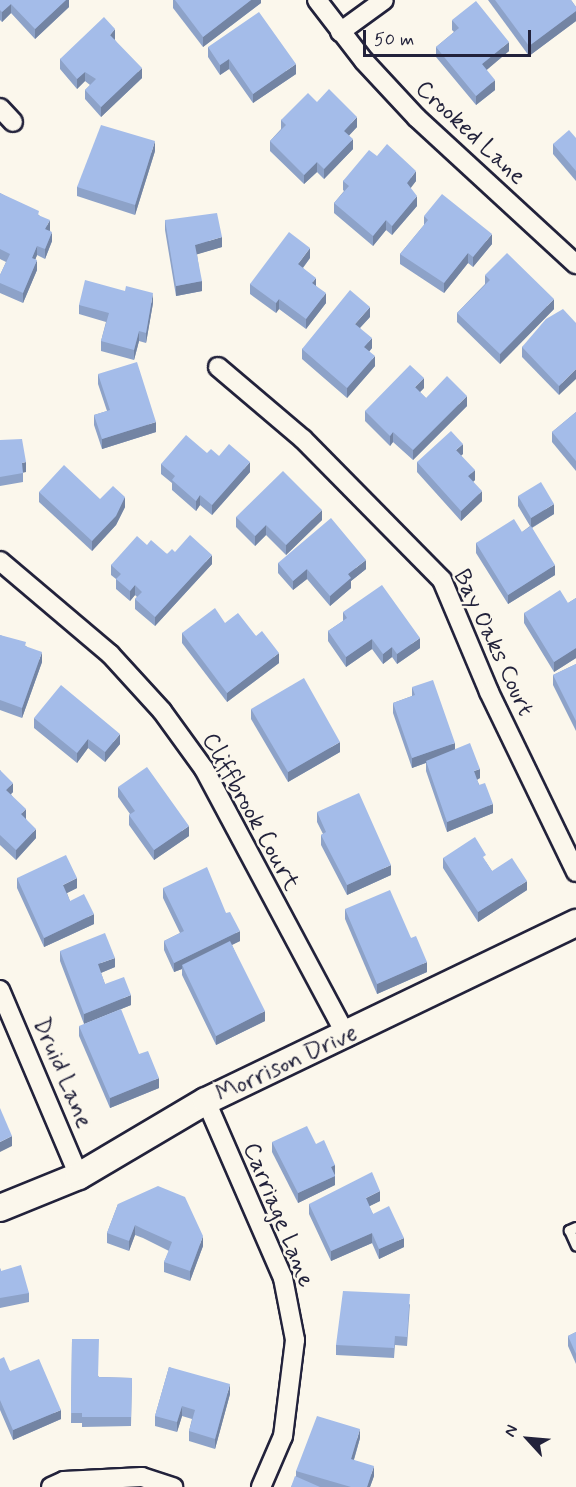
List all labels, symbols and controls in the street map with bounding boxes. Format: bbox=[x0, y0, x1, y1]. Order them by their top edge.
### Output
scale bar bbox=[366, 18, 534, 56]
text: 50 m bbox=[374, 28, 414, 52]
street label: Crooked Lane bbox=[409, 75, 531, 191]
street label: Bay Oaks Court bbox=[446, 564, 540, 722]
street label: Cliffbrook Court bbox=[196, 730, 304, 894]
street label: Druid Lane bbox=[26, 1015, 98, 1131]
street label: Morrison Drive bbox=[213, 1019, 361, 1109]
street label: Carriage Lane bbox=[236, 1140, 320, 1290]
north arrow bbox=[498, 1409, 558, 1469]
text: N bbox=[500, 1421, 523, 1440]

